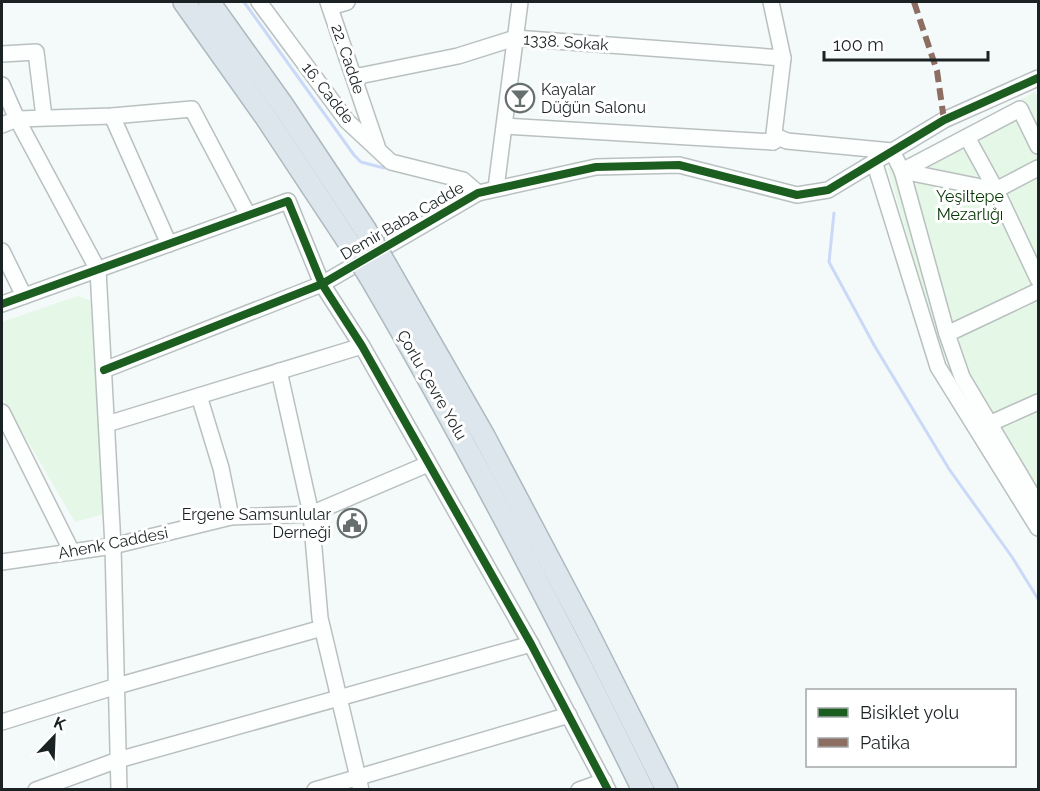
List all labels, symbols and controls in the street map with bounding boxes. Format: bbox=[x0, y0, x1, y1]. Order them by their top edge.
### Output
street label: 22. Cadde bbox=[327, 21, 369, 97]
scale bar bbox=[824, 24, 988, 62]
street label: 1338. Sokak bbox=[523, 30, 610, 54]
text: 100 m bbox=[833, 34, 884, 55]
street label: 16. Cadde bbox=[298, 59, 358, 127]
place label: Kayalar Düğün Salonu bbox=[541, 80, 646, 117]
bar icon: Kayalar Düğün Salonu bbox=[504, 82, 536, 114]
street label: Demir Baba Cadde bbox=[337, 178, 467, 264]
park label: Yeşiltepe Mezarlığı bbox=[936, 187, 1004, 224]
street label: Çorlu Çevre Yolu bbox=[393, 327, 471, 443]
place label: Ergene Samsunlular Derneği bbox=[182, 505, 331, 542]
public building icon: Ergene Samsunlular Derneği bbox=[336, 507, 368, 539]
street label: Ahenk Caddesi bbox=[56, 523, 170, 563]
legend bbox=[806, 689, 1016, 767]
text: Bisiklet yolu bbox=[860, 702, 959, 723]
north arrow bbox=[24, 707, 84, 767]
text: K bbox=[51, 713, 69, 735]
text: Patika bbox=[860, 732, 910, 753]

